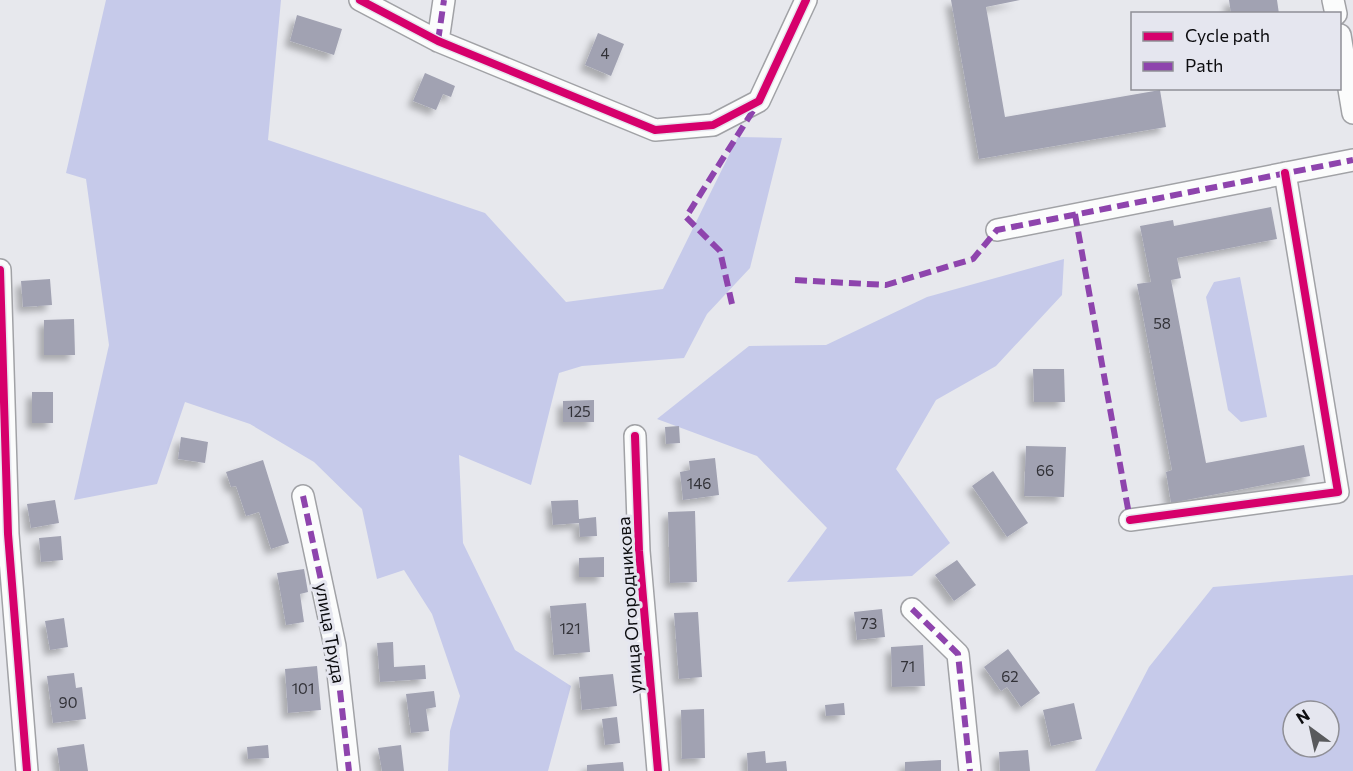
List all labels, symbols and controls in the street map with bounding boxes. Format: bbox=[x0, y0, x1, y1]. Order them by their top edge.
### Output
legend bbox=[1131, 12, 1341, 90]
text: Cycle path bbox=[1185, 24, 1270, 46]
house number: 4 bbox=[601, 44, 610, 62]
text: Path bbox=[1185, 54, 1223, 76]
house number: 58 bbox=[1153, 314, 1171, 332]
house number: 125 bbox=[567, 402, 591, 420]
house number: 66 bbox=[1036, 461, 1054, 479]
house number: 146 bbox=[687, 474, 711, 492]
street label: улица Огородникова bbox=[612, 516, 646, 694]
street label: улица Труда bbox=[311, 581, 351, 685]
house number: 73 bbox=[861, 614, 877, 632]
house number: 121 bbox=[559, 619, 581, 637]
house number: 71 bbox=[901, 657, 915, 675]
house number: 62 bbox=[1001, 667, 1019, 685]
house number: 101 bbox=[292, 679, 314, 697]
house number: 90 bbox=[59, 693, 77, 711]
north arrow bbox=[1281, 699, 1341, 759]
text: N bbox=[1292, 705, 1313, 727]

